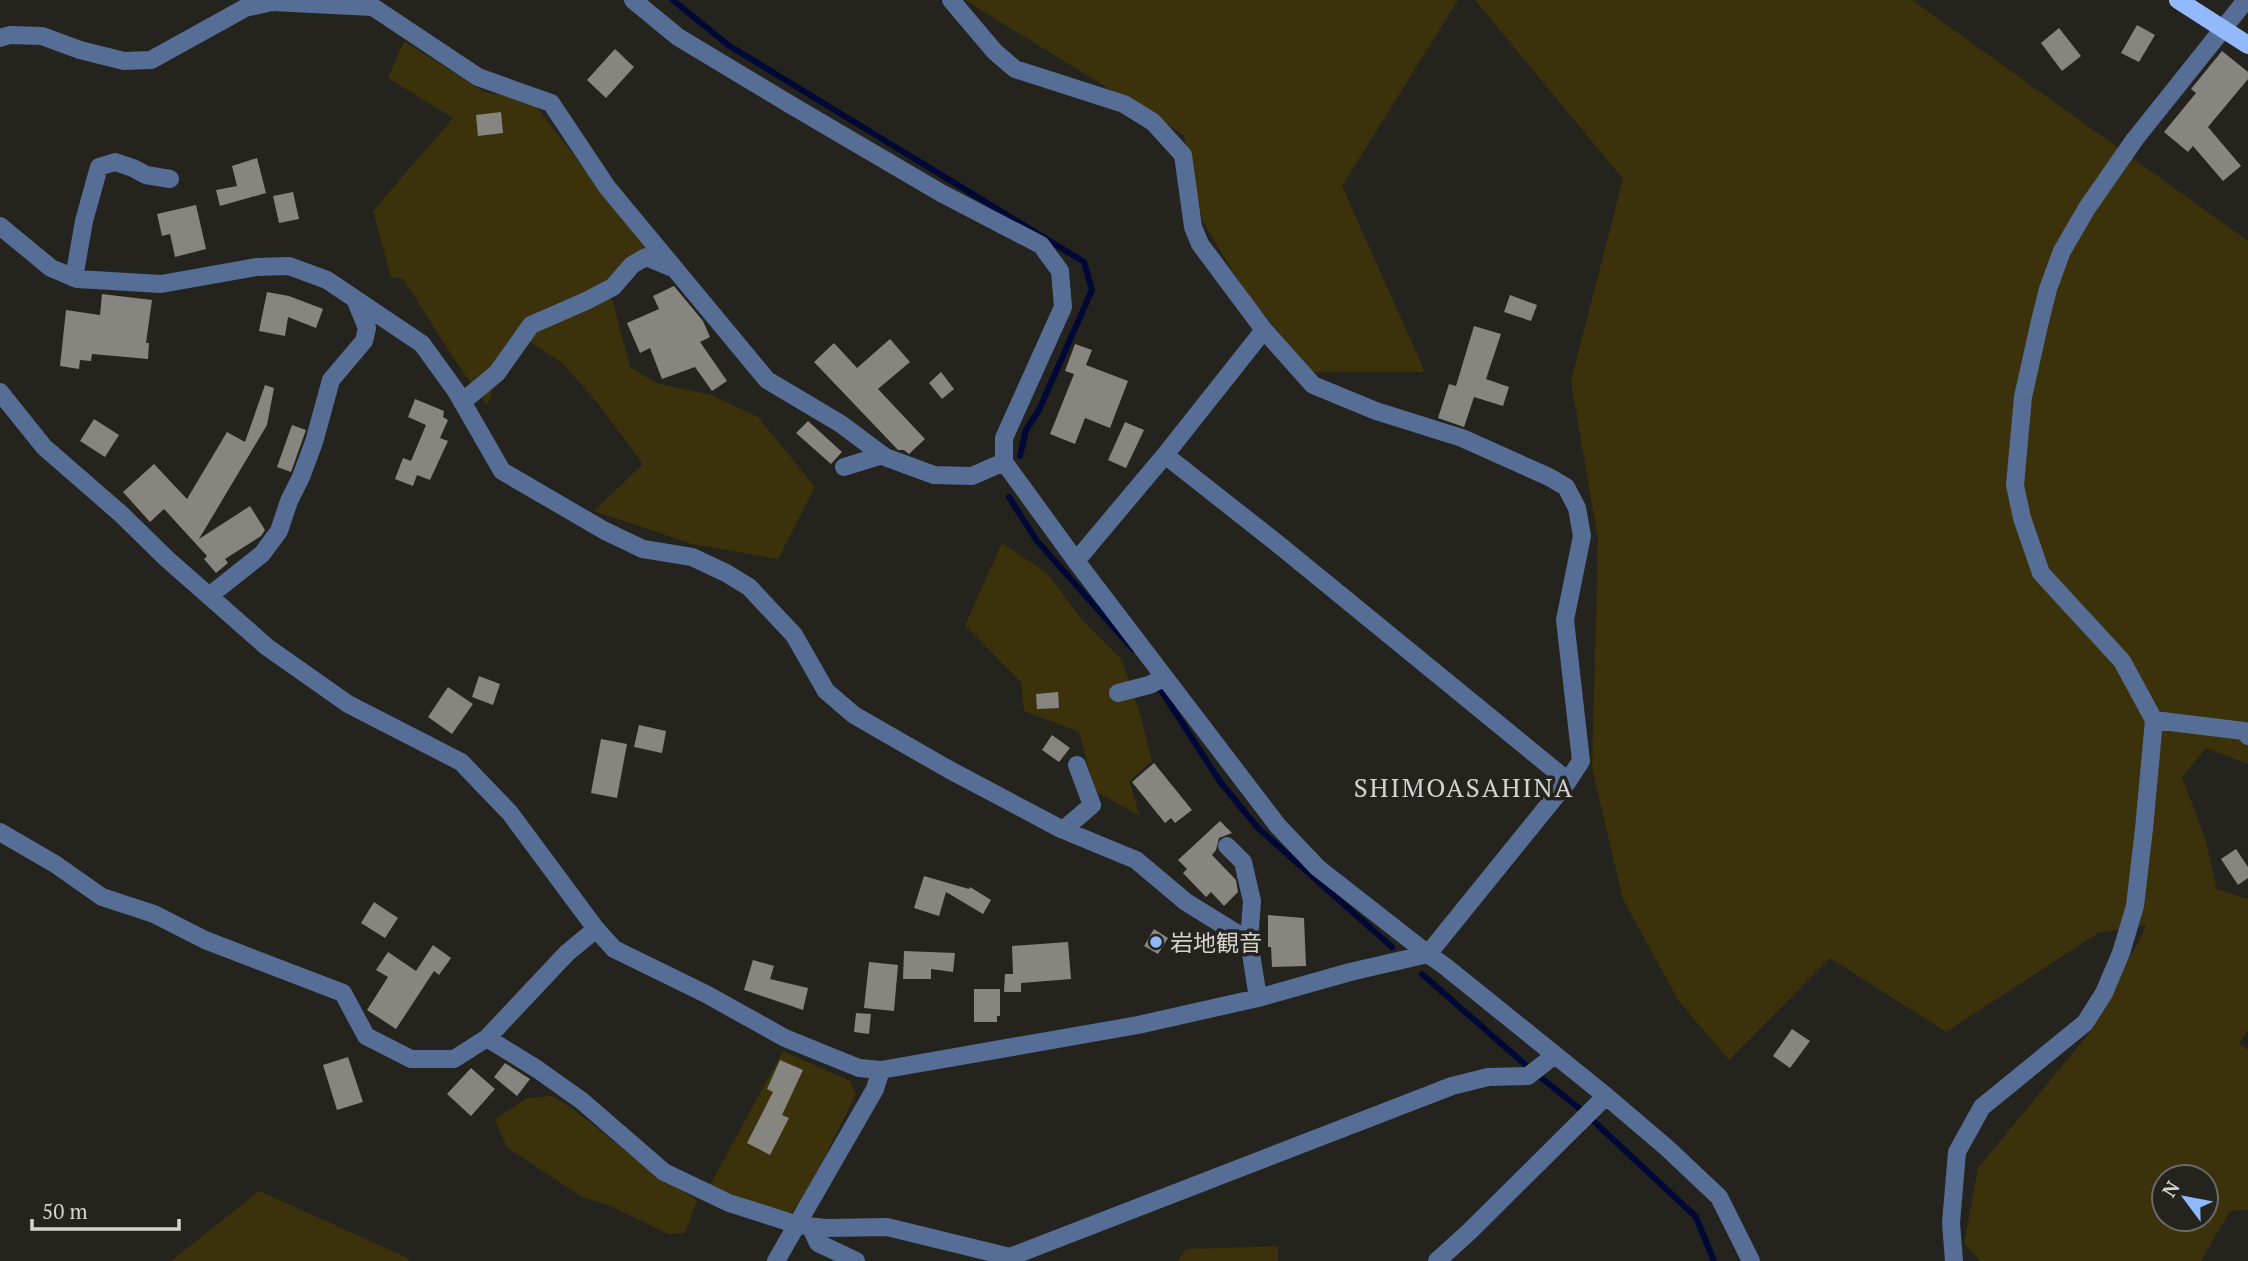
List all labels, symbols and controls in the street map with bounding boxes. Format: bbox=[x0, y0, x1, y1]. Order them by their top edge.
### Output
district label: SHIMOASAHINA bbox=[1354, 770, 1574, 804]
place label: 岩地観音 bbox=[1170, 927, 1262, 958]
marker: 岩地観音 bbox=[1148, 934, 1164, 950]
north arrow bbox=[2150, 1163, 2220, 1233]
text: N bbox=[2156, 1175, 2185, 1201]
scale bar bbox=[32, 1188, 178, 1232]
text: 50 m bbox=[42, 1197, 88, 1225]

